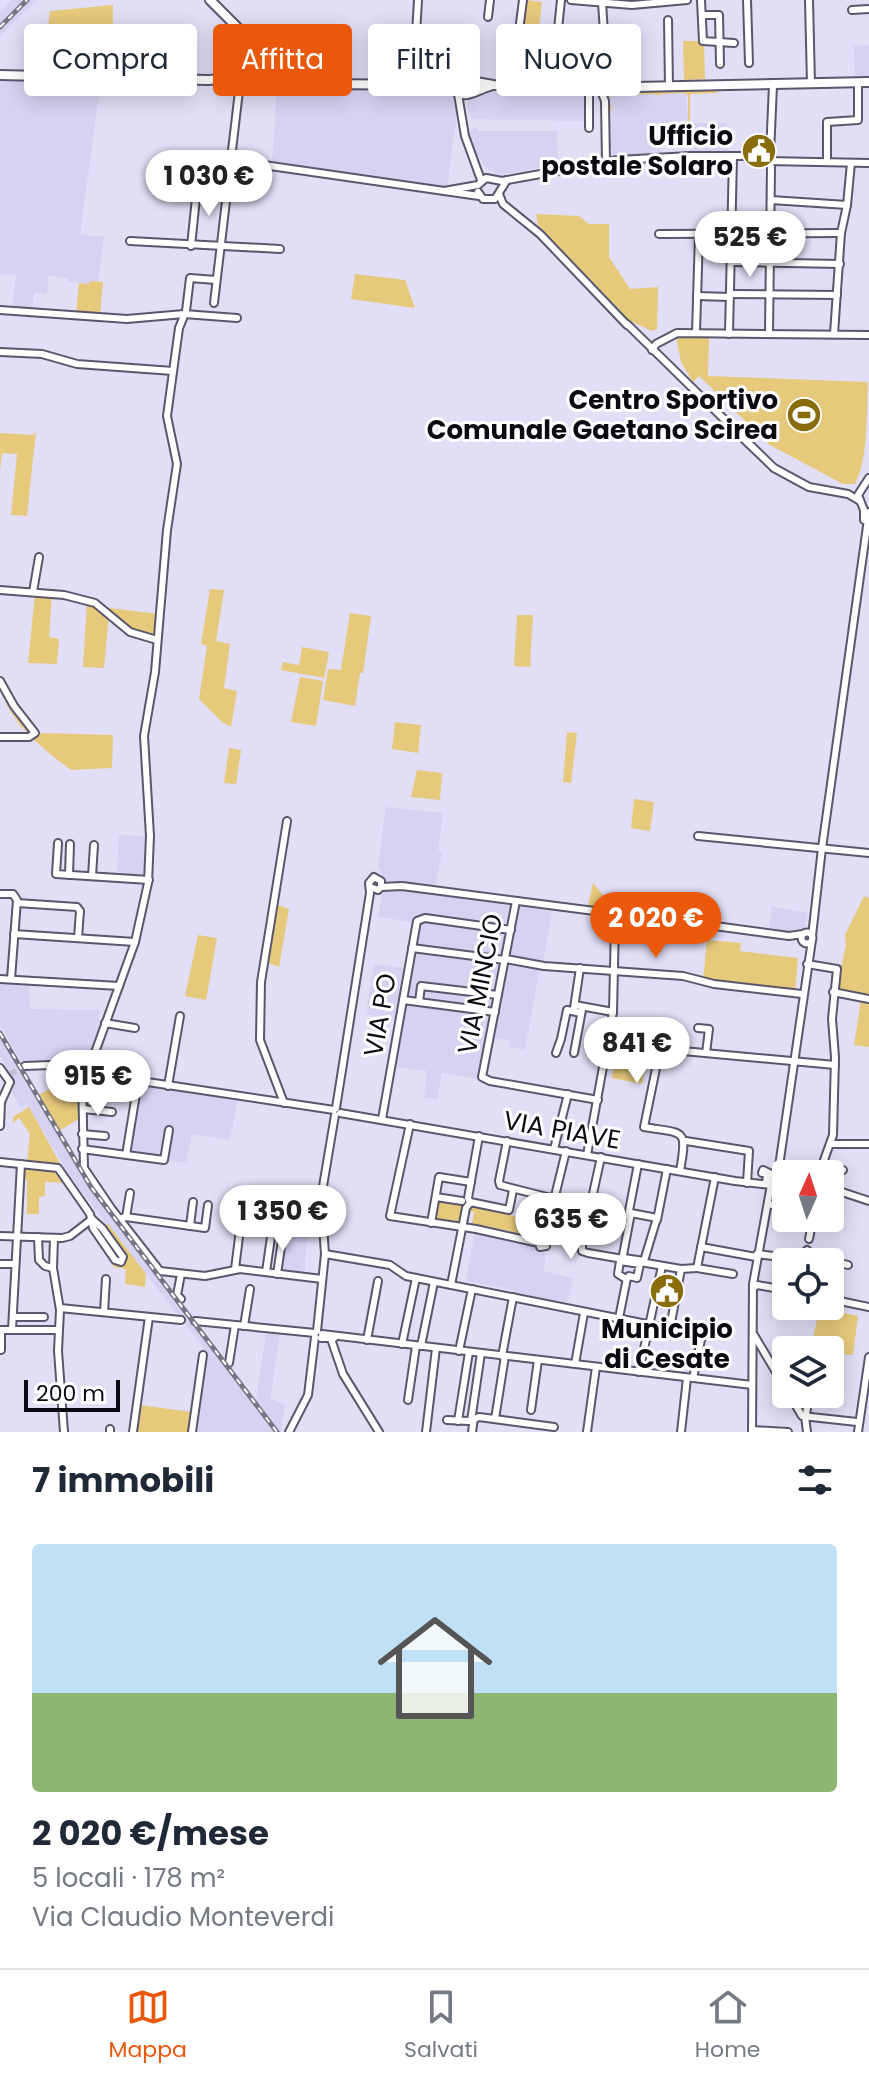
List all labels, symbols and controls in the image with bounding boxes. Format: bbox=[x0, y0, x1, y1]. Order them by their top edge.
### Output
chip: Compra bbox=[24, 24, 197, 96]
chip: Affitta bbox=[213, 24, 352, 96]
chip: Filtri bbox=[368, 24, 480, 96]
chip: Nuovo bbox=[496, 24, 641, 96]
place label: Ufficio postale Solaro bbox=[541, 118, 733, 184]
public building icon: Ufficio postale Solaro bbox=[740, 132, 778, 170]
pin: 1 030 € bbox=[135, 150, 283, 218]
text: 1 030 € bbox=[163, 158, 255, 194]
pin: 525 € bbox=[694, 211, 806, 279]
text: 525 € bbox=[713, 219, 787, 255]
place label: Centro Sportivo Comunale Gaetano Scirea bbox=[427, 382, 778, 448]
sports icon: Centro Sportivo Comunale Gaetano Scirea bbox=[785, 396, 823, 434]
pin: 2 020 € bbox=[582, 892, 730, 960]
text: 2 020 € bbox=[608, 900, 704, 936]
street label: VIA MINCIO bbox=[449, 911, 511, 1057]
street label: VIA PO bbox=[355, 971, 405, 1059]
pin: 841 € bbox=[581, 1017, 693, 1085]
text: 841 € bbox=[602, 1025, 672, 1061]
pin: 915 € bbox=[42, 1050, 154, 1118]
text: 915 € bbox=[64, 1058, 132, 1094]
street label: VIA PIAVE bbox=[501, 1102, 623, 1158]
north arrow bbox=[772, 1160, 844, 1232]
map controls bbox=[772, 1160, 844, 1408]
pin: 1 350 € bbox=[209, 1185, 357, 1253]
text: 1 350 € bbox=[237, 1193, 329, 1229]
pin: 635 € bbox=[515, 1193, 627, 1261]
text: 635 € bbox=[533, 1201, 609, 1237]
button: locate bbox=[772, 1248, 844, 1320]
public building icon: Municipio di Cesate bbox=[648, 1272, 686, 1310]
place label: Municipio di Cesate bbox=[601, 1311, 733, 1377]
button: layers bbox=[772, 1336, 844, 1408]
scale bar bbox=[24, 1376, 120, 1412]
text: 200 m bbox=[36, 1378, 105, 1409]
text: 7 immobili bbox=[32, 1456, 214, 1504]
icon: filters bbox=[793, 1458, 837, 1502]
icon: home bbox=[363, 1596, 507, 1740]
text: 2 020 €/mese bbox=[32, 1809, 269, 1857]
text: 5 locali · 178 m² bbox=[32, 1860, 225, 1896]
text: Via Claudio Monteverdi bbox=[32, 1899, 334, 1935]
tab: Mappa bbox=[109, 1985, 187, 2066]
tab: Salvati bbox=[404, 1985, 478, 2066]
tab: Home bbox=[695, 1985, 760, 2066]

